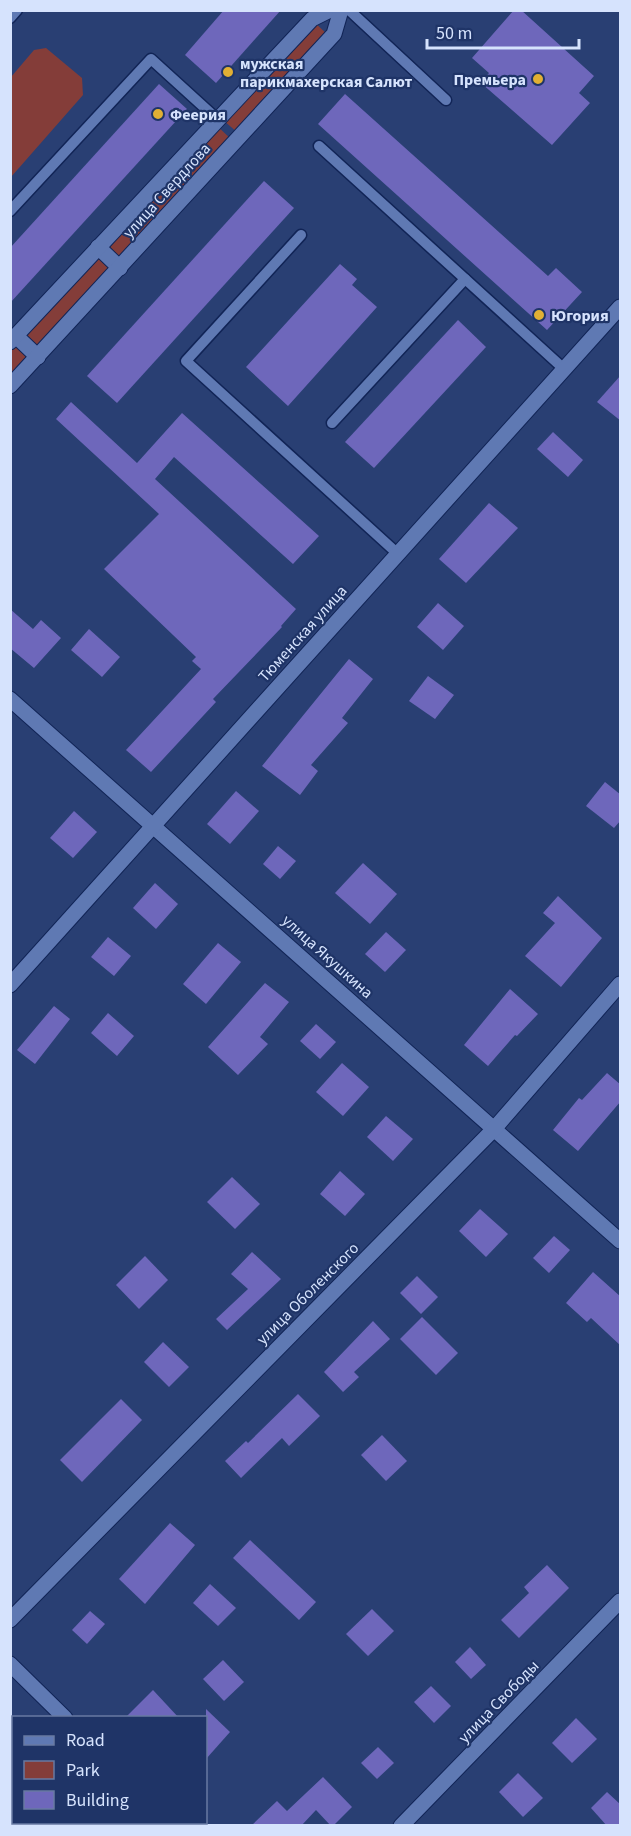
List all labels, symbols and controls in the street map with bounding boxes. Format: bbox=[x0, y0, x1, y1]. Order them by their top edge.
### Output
scale bar bbox=[427, 12, 578, 50]
text: 50 m bbox=[436, 21, 472, 46]
place label: мужская парикмахерская Салют bbox=[240, 53, 412, 93]
marker: мужская парикмахерская Салют bbox=[221, 65, 235, 79]
place label: Премьера bbox=[453, 69, 526, 91]
marker: Премьера bbox=[531, 72, 545, 86]
place label: Феерия bbox=[170, 104, 226, 126]
marker: Феерия bbox=[151, 107, 165, 121]
street label: улица Свердлова bbox=[118, 138, 216, 243]
place label: Югория bbox=[551, 305, 609, 327]
marker: Югория bbox=[532, 308, 546, 322]
street label: Тюменская улица bbox=[253, 581, 352, 687]
street label: улица Якушкина bbox=[277, 910, 378, 1004]
street label: улица Оболенского bbox=[252, 1238, 364, 1350]
street label: улица Свободы bbox=[453, 1655, 544, 1748]
legend bbox=[12, 1716, 207, 1824]
text: Road bbox=[66, 1728, 105, 1753]
text: Park bbox=[66, 1758, 100, 1783]
text: Building bbox=[66, 1788, 129, 1813]

